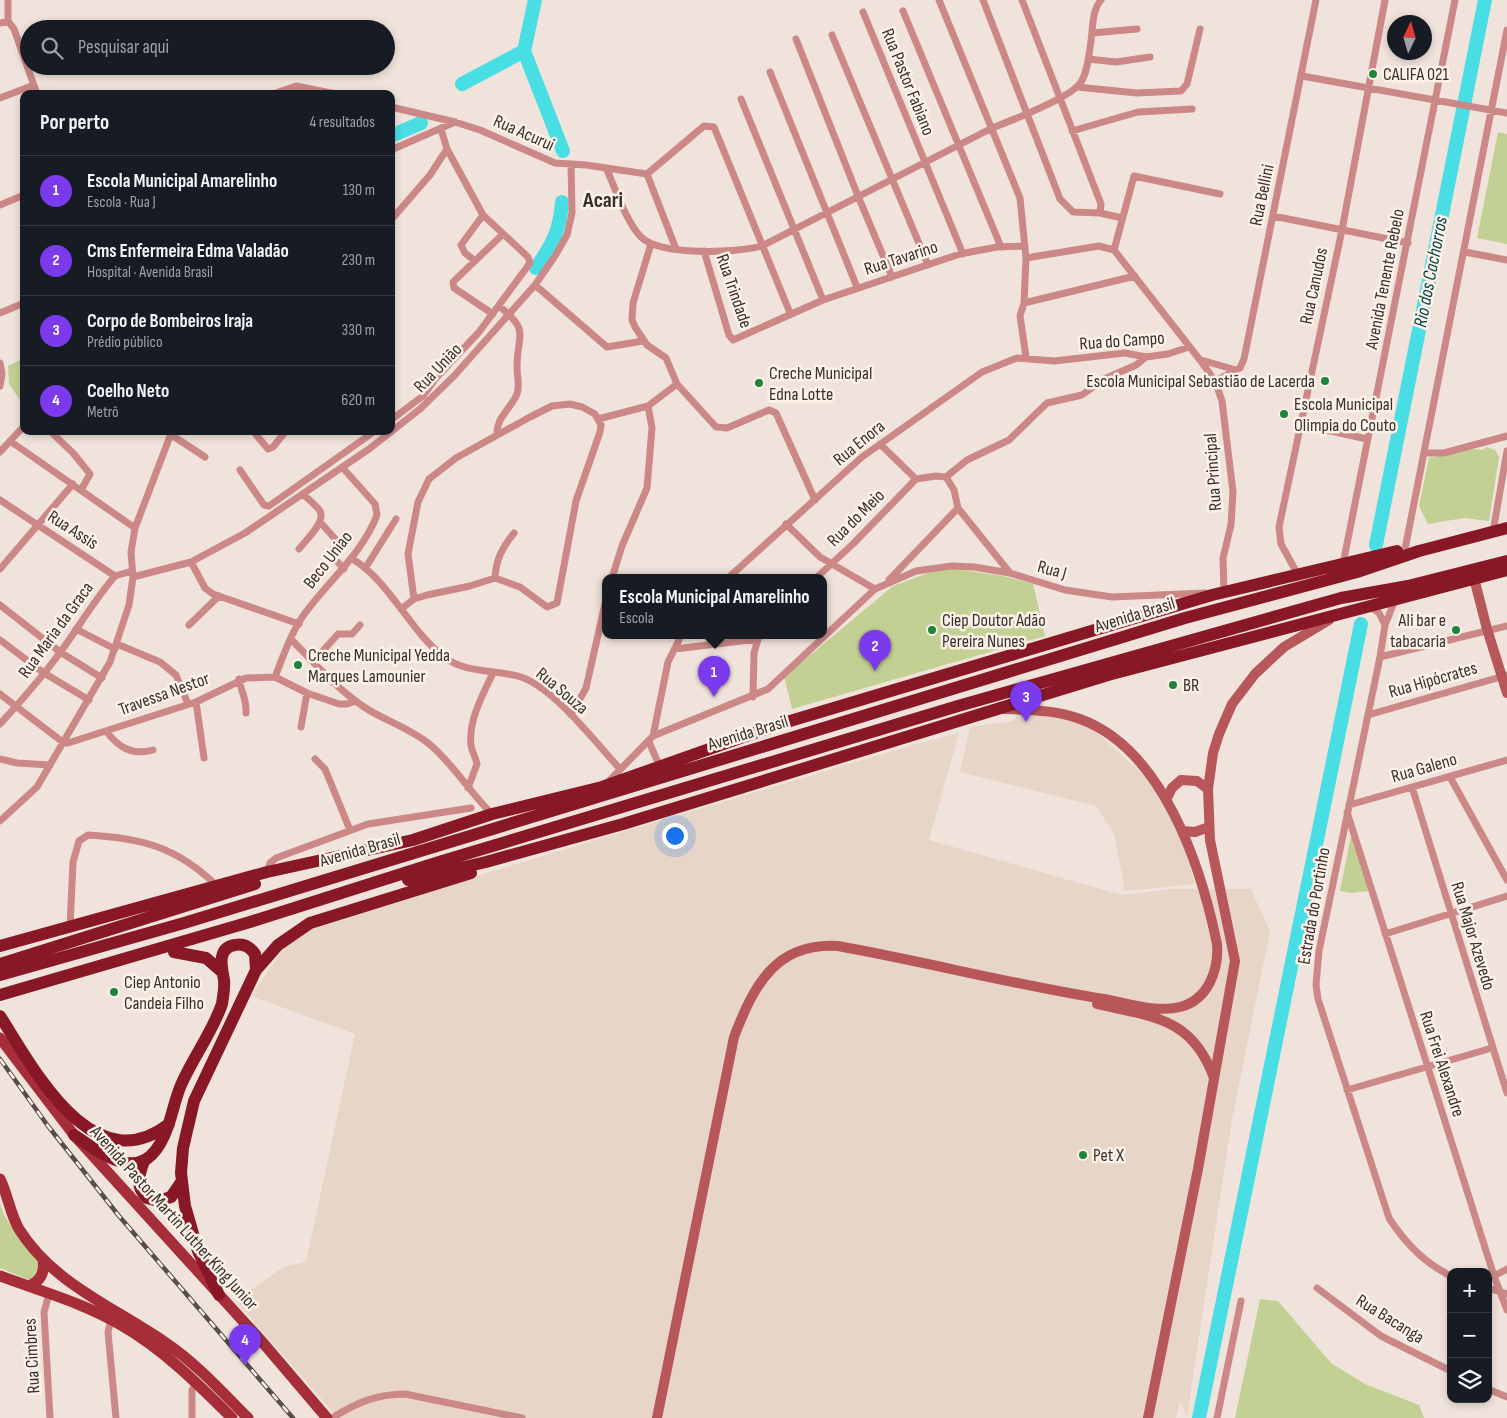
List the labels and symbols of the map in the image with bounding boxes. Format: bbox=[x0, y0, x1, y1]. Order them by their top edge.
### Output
north arrow bbox=[1387, 15, 1432, 60]
street label: Rua Pastor Fabiano bbox=[877, 25, 939, 139]
place label: CALIFA 021 bbox=[1383, 64, 1450, 85]
marker: CALIFA 021 bbox=[1367, 68, 1379, 80]
street label: Rua Acurui bbox=[490, 110, 558, 156]
street label: Rua Bellini bbox=[1245, 162, 1279, 228]
district label: Acari bbox=[582, 187, 623, 214]
street label: Avenida Tenente Rebelo bbox=[1361, 207, 1409, 352]
water label: Rio dos Cachorros bbox=[1409, 214, 1453, 329]
street label: Rua Tavarino bbox=[862, 236, 940, 280]
street label: Rua Canudos bbox=[1296, 246, 1332, 326]
street label: Rua Trindade bbox=[712, 251, 756, 331]
street label: Rua do Campo bbox=[1079, 328, 1165, 354]
street label: Rua União bbox=[410, 339, 466, 397]
place label: Creche Municipal Edna Lotte bbox=[769, 363, 872, 405]
place label: Escola Municipal Sebastião de Lacerda bbox=[1086, 371, 1315, 392]
marker: Escola Municipal Sebastião de Lacerda bbox=[1319, 375, 1331, 387]
marker: Creche Municipal Edna Lotte bbox=[753, 377, 765, 389]
place label: Escola Municipal Olimpia do Couto bbox=[1294, 394, 1396, 436]
marker: Escola Municipal Olimpia do Couto bbox=[1278, 408, 1290, 420]
street label: Rua Enora bbox=[829, 416, 889, 470]
street label: Rua Principal bbox=[1200, 433, 1226, 511]
street label: Rua do Meio bbox=[823, 485, 889, 551]
street label: Rua Assis bbox=[44, 506, 102, 554]
street label: Beco Uniao bbox=[299, 527, 357, 593]
street label: Rua J bbox=[1035, 556, 1069, 584]
street label: Rua Maria da Graca bbox=[14, 578, 98, 682]
street label: Avenida Brasil bbox=[1091, 593, 1178, 637]
place label: Ciep Doutor Adão Pereira Nunes bbox=[942, 610, 1046, 652]
place label: Ali bar e tabacaria bbox=[1390, 610, 1446, 652]
marker: Ciep Doutor Adão Pereira Nunes bbox=[926, 624, 938, 636]
marker: Ali bar e tabacaria bbox=[1450, 624, 1462, 636]
pin: 2 bbox=[859, 630, 891, 671]
place label: Creche Municipal Yedda Marques Lamounier bbox=[308, 645, 450, 687]
pin: 1 bbox=[698, 656, 730, 697]
street label: Rua Hipócrates bbox=[1386, 657, 1480, 703]
marker: Creche Municipal Yedda Marques Lamounier bbox=[292, 659, 304, 671]
street label: Rua Souza bbox=[532, 663, 592, 719]
street label: Travessa Nestor bbox=[116, 668, 212, 720]
place label: BR bbox=[1183, 675, 1199, 696]
marker: BR bbox=[1167, 679, 1179, 691]
pin: 3 bbox=[1010, 681, 1042, 722]
street label: Avenida Brasil bbox=[704, 711, 791, 755]
street label: Rua Galeno bbox=[1389, 749, 1459, 787]
your location bbox=[662, 823, 688, 849]
street label: Avenida Brasil bbox=[316, 828, 403, 872]
street label: Estrada do Portinho bbox=[1293, 846, 1335, 966]
street label: Rua Major Azevedo bbox=[1447, 879, 1499, 993]
place label: Ciep Antonio Candeia Filho bbox=[124, 972, 204, 1014]
marker: Ciep Antonio Candeia Filho bbox=[108, 986, 120, 998]
street label: Rua Frei Alexandre bbox=[1415, 1008, 1469, 1120]
street label: Avenida Pastor Martin Luther King Junior bbox=[85, 1121, 262, 1314]
place label: Pet X bbox=[1093, 1145, 1124, 1166]
marker: Pet X bbox=[1077, 1149, 1089, 1161]
street label: Rua Bacanga bbox=[1352, 1290, 1428, 1348]
street label: Rua Cimbres bbox=[20, 1318, 44, 1394]
pin: 4 bbox=[229, 1324, 261, 1365]

